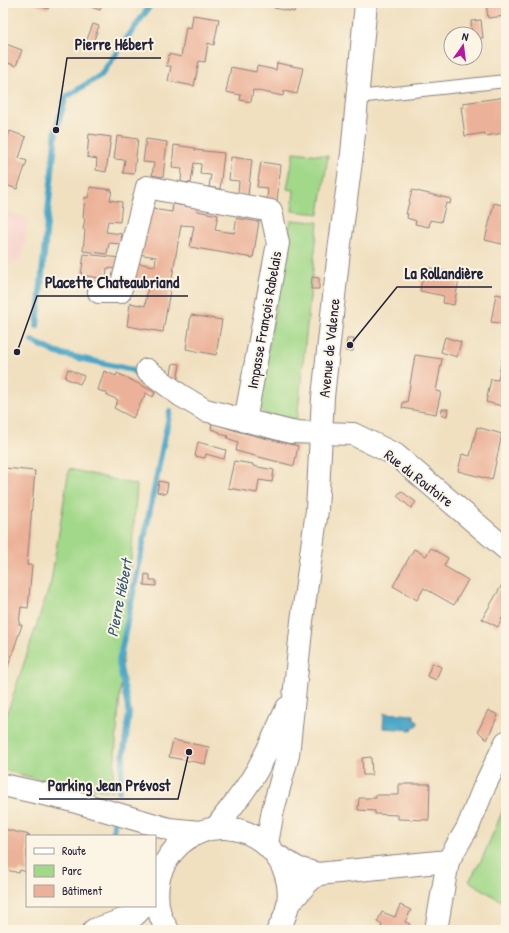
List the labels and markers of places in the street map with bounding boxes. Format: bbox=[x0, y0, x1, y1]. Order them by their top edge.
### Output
callout: Pierre Hébert bbox=[67, 30, 161, 58]
callout: La Rollandière bbox=[397, 259, 492, 287]
callout: Placette Chateaubriand bbox=[37, 268, 188, 296]
callout: Parking Jean Prévost bbox=[39, 771, 178, 799]

